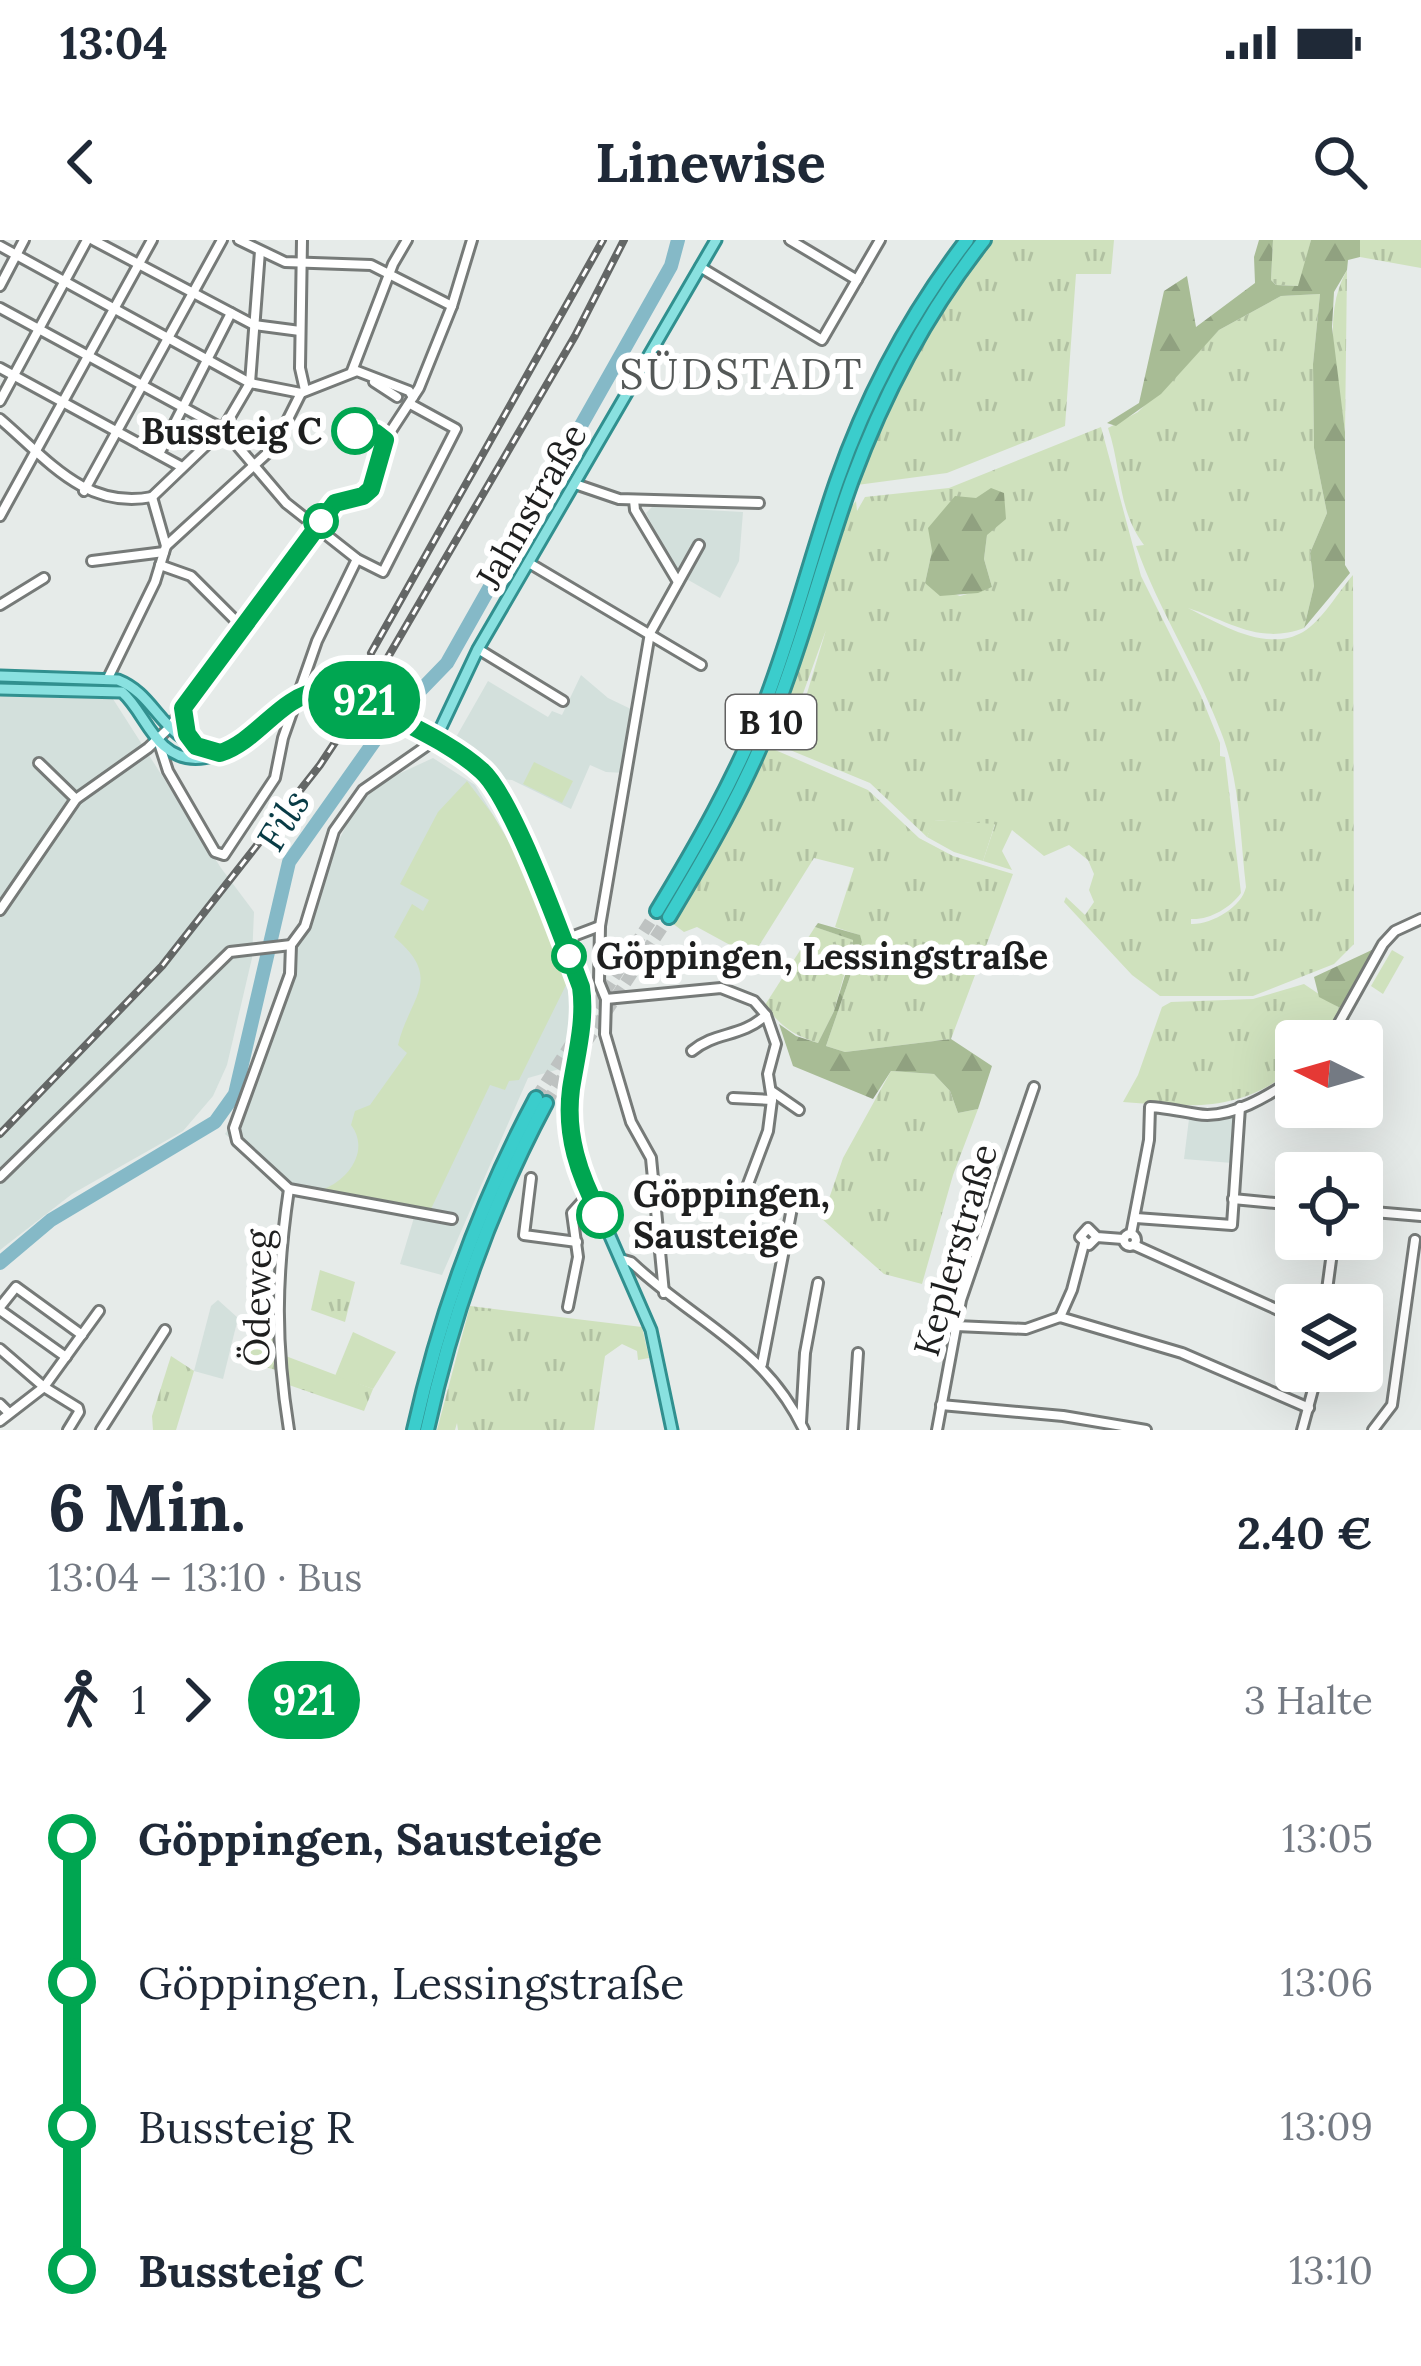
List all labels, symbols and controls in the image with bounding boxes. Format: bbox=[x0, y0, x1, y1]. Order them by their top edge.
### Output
text: 13:04 bbox=[60, 14, 168, 71]
text: Linewise bbox=[595, 128, 826, 197]
icon: back bbox=[48, 129, 114, 195]
icon: search bbox=[1307, 129, 1373, 195]
district label: SÜDSTADT bbox=[620, 347, 864, 401]
place label: Bussteig C bbox=[141, 408, 322, 454]
marker: Bussteig C bbox=[333, 409, 377, 453]
street label: Jahnstraße bbox=[465, 415, 597, 598]
unlabelled marker bbox=[305, 505, 337, 537]
line badge: 921 bbox=[295, 661, 433, 739]
text: 921 bbox=[332, 673, 396, 727]
road number: B 10 bbox=[726, 695, 816, 749]
water label: Fils bbox=[245, 780, 321, 860]
place label: Göppingen, Lessingstraße bbox=[596, 933, 1048, 979]
marker: Göppingen, Lessingstraße bbox=[553, 940, 585, 972]
north arrow bbox=[1275, 1020, 1383, 1128]
map controls bbox=[1275, 1020, 1383, 1392]
street label: Keplerstraße bbox=[903, 1139, 1007, 1361]
button: locate bbox=[1275, 1152, 1383, 1260]
place label: Göppingen, Sausteige bbox=[633, 1171, 830, 1258]
marker: Göppingen, Sausteige bbox=[578, 1193, 622, 1237]
street label: Ödeweg bbox=[233, 1228, 281, 1367]
button: layers bbox=[1275, 1284, 1383, 1392]
text: 6 Min. bbox=[48, 1465, 246, 1549]
text: 2.40 € bbox=[1237, 1504, 1373, 1561]
text: 13:04 – 13:10 · Bus bbox=[48, 1552, 362, 1602]
icon: walk bbox=[48, 1667, 114, 1733]
icon: forward bbox=[164, 1667, 230, 1733]
text: 921 bbox=[272, 1673, 336, 1727]
text: 1 bbox=[132, 1675, 146, 1725]
text: 3 Halte bbox=[1244, 1675, 1373, 1725]
text: Göppingen, Sausteige bbox=[138, 1810, 602, 1867]
text: 13:05 bbox=[1282, 1813, 1373, 1863]
text: Göppingen, Lessingstraße bbox=[138, 1954, 684, 2011]
text: 13:06 bbox=[1281, 1957, 1373, 2007]
text: Bussteig R bbox=[138, 2098, 354, 2155]
text: 13:09 bbox=[1281, 2101, 1373, 2151]
text: Bussteig C bbox=[138, 2242, 364, 2299]
text: 13:10 bbox=[1289, 2245, 1373, 2295]

